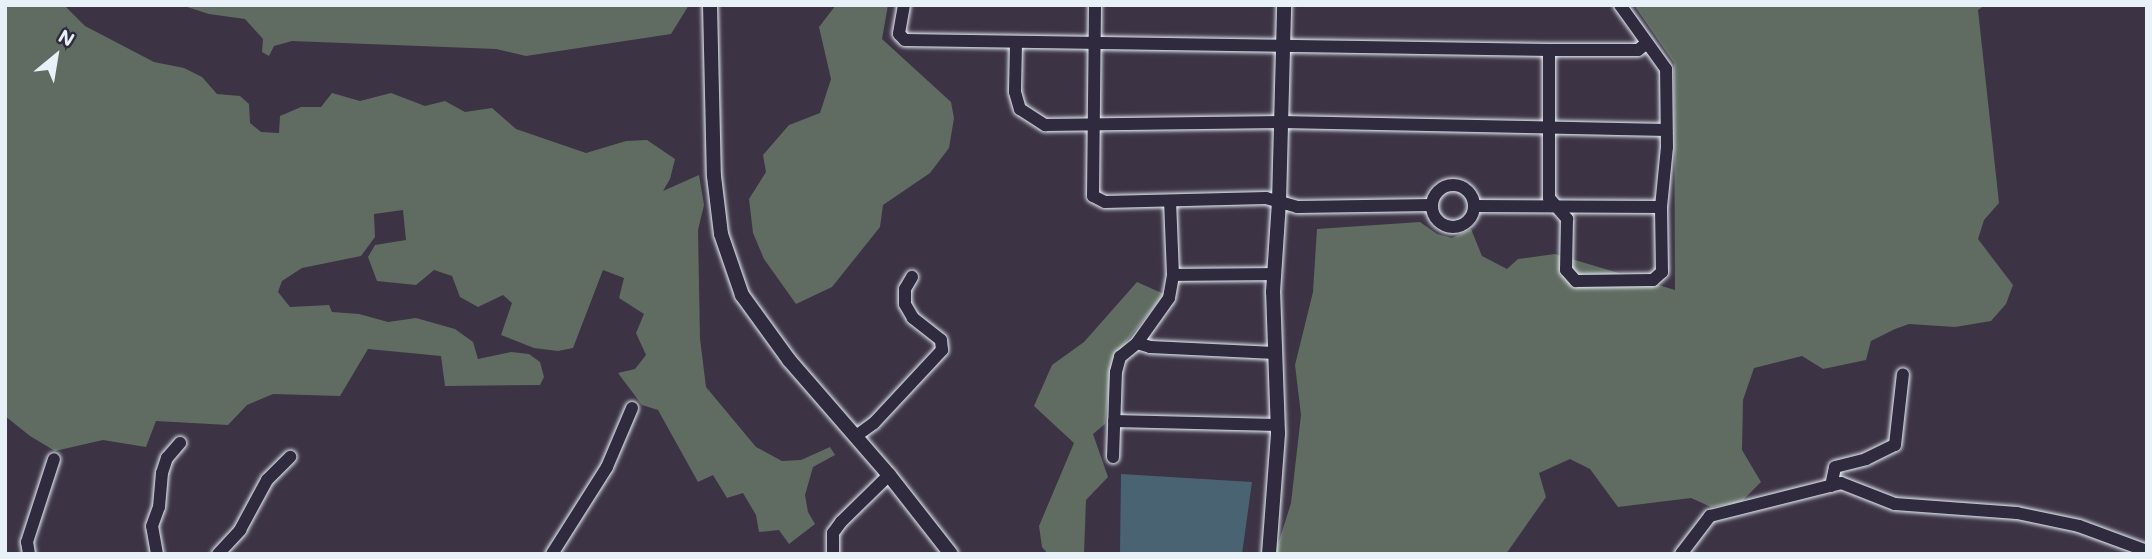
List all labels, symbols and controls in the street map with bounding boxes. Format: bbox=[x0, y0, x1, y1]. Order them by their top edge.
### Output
north arrow bbox=[21, 21, 91, 91]
text: N bbox=[54, 23, 79, 52]

